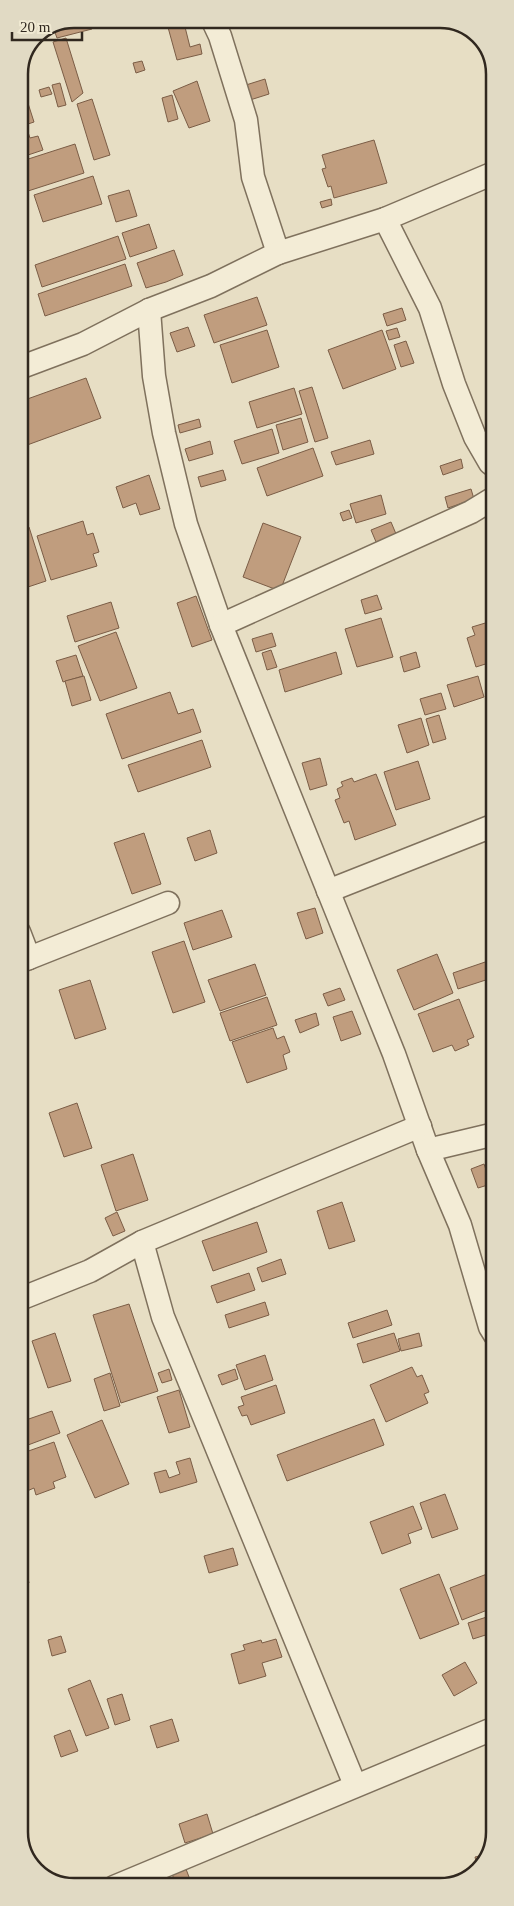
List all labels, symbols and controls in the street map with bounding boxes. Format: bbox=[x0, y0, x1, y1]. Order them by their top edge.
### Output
scale bar bbox=[12, 10, 82, 42]
text: 20 m bbox=[20, 19, 51, 35]

